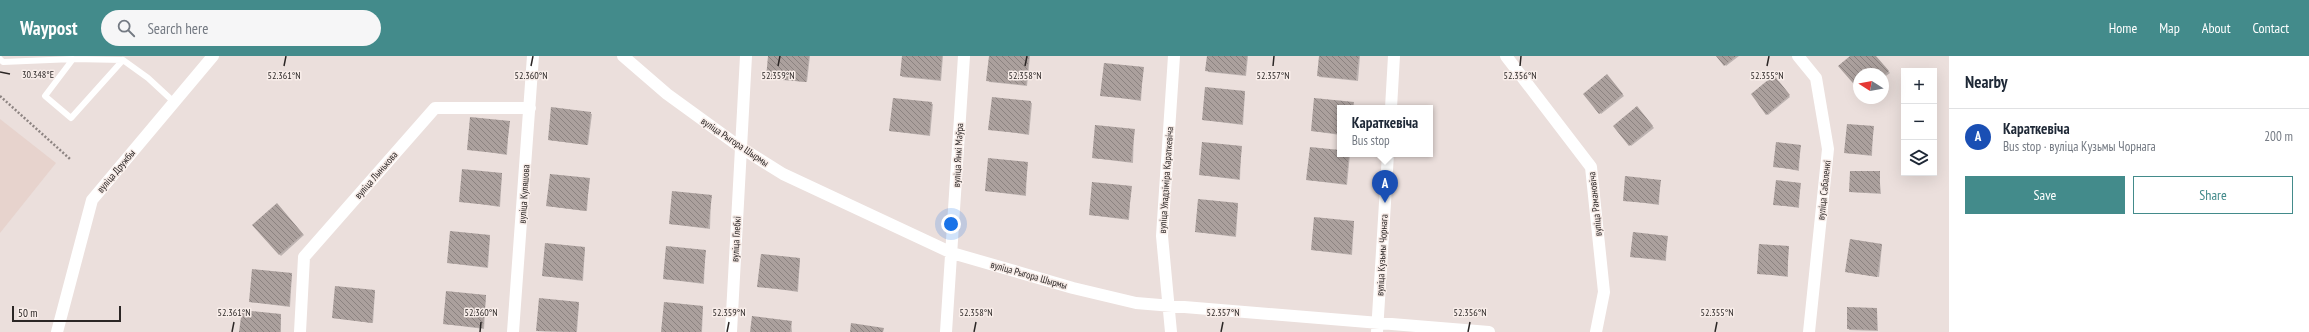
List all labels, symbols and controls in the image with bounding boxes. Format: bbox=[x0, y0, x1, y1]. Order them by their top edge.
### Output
search box bbox=[101, 10, 381, 46]
text: Waypost bbox=[20, 16, 77, 40]
icon: search bbox=[115, 17, 137, 39]
text: Search here bbox=[147, 19, 208, 38]
text: Home bbox=[2109, 19, 2137, 37]
text: Map bbox=[2159, 19, 2180, 37]
text: About bbox=[2202, 19, 2231, 37]
text: Contact bbox=[2253, 19, 2289, 37]
text: 30.348°E bbox=[22, 68, 54, 81]
north arrow bbox=[1853, 68, 1889, 104]
map controls bbox=[1901, 68, 1937, 176]
button: + bbox=[1901, 68, 1937, 104]
text: 52.361°N bbox=[267, 69, 301, 82]
text: 52.360°N bbox=[514, 69, 548, 82]
text: 52.359°N bbox=[761, 69, 795, 82]
text: 52.358°N bbox=[1008, 69, 1042, 82]
text: 52.357°N bbox=[1256, 69, 1290, 82]
text: 52.356°N bbox=[1503, 69, 1537, 82]
text: 52.355°N bbox=[1750, 69, 1784, 82]
text: Nearby bbox=[1965, 71, 2008, 93]
button: − bbox=[1901, 104, 1937, 140]
popup bbox=[1337, 105, 1433, 157]
text: Караткевіча bbox=[1352, 113, 1418, 132]
street label: вуліца Рыгора Шырмы bbox=[699, 115, 771, 169]
text: Караткевіча bbox=[2003, 119, 2070, 138]
street label: вуліца Янкі Маўра bbox=[950, 123, 966, 187]
street label: вуліца Уладзіміра Караткевіча bbox=[1156, 126, 1176, 234]
text: A bbox=[1975, 128, 1981, 145]
text: 200 m bbox=[2264, 128, 2293, 145]
text: Bus stop bbox=[1352, 132, 1390, 149]
text: Bus stop · вуліца Кузьмы Чорнага bbox=[2003, 138, 2156, 155]
button: layers bbox=[1901, 140, 1937, 176]
street label: вуліца Дружбы bbox=[94, 147, 138, 195]
street label: вуліца Лынькова bbox=[352, 148, 400, 202]
street label: вуліца Сабаленкі bbox=[1814, 160, 1834, 220]
street label: вуліца Куляшова bbox=[515, 164, 533, 224]
pin: A bbox=[1372, 170, 1398, 203]
street label: вуліца Рамановіча bbox=[1585, 171, 1605, 237]
button: Save bbox=[1965, 176, 2125, 214]
button: Share bbox=[2133, 176, 2293, 214]
your location bbox=[941, 214, 961, 234]
street label: вуліца Кузьмы Чорнага bbox=[1373, 214, 1391, 296]
street label: вуліца Глебкі bbox=[728, 216, 744, 262]
street label: вуліца Рыгора Шырмы bbox=[989, 258, 1069, 292]
scale bar bbox=[12, 304, 121, 323]
text: 50 m bbox=[18, 306, 37, 320]
text: 52.361°N bbox=[217, 306, 251, 319]
text: 52.360°N bbox=[464, 306, 498, 319]
text: 52.359°N bbox=[712, 306, 746, 319]
text: 52.358°N bbox=[959, 306, 993, 319]
text: 52.357°N bbox=[1206, 306, 1240, 319]
text: 52.356°N bbox=[1453, 306, 1487, 319]
text: 52.355°N bbox=[1700, 306, 1734, 319]

